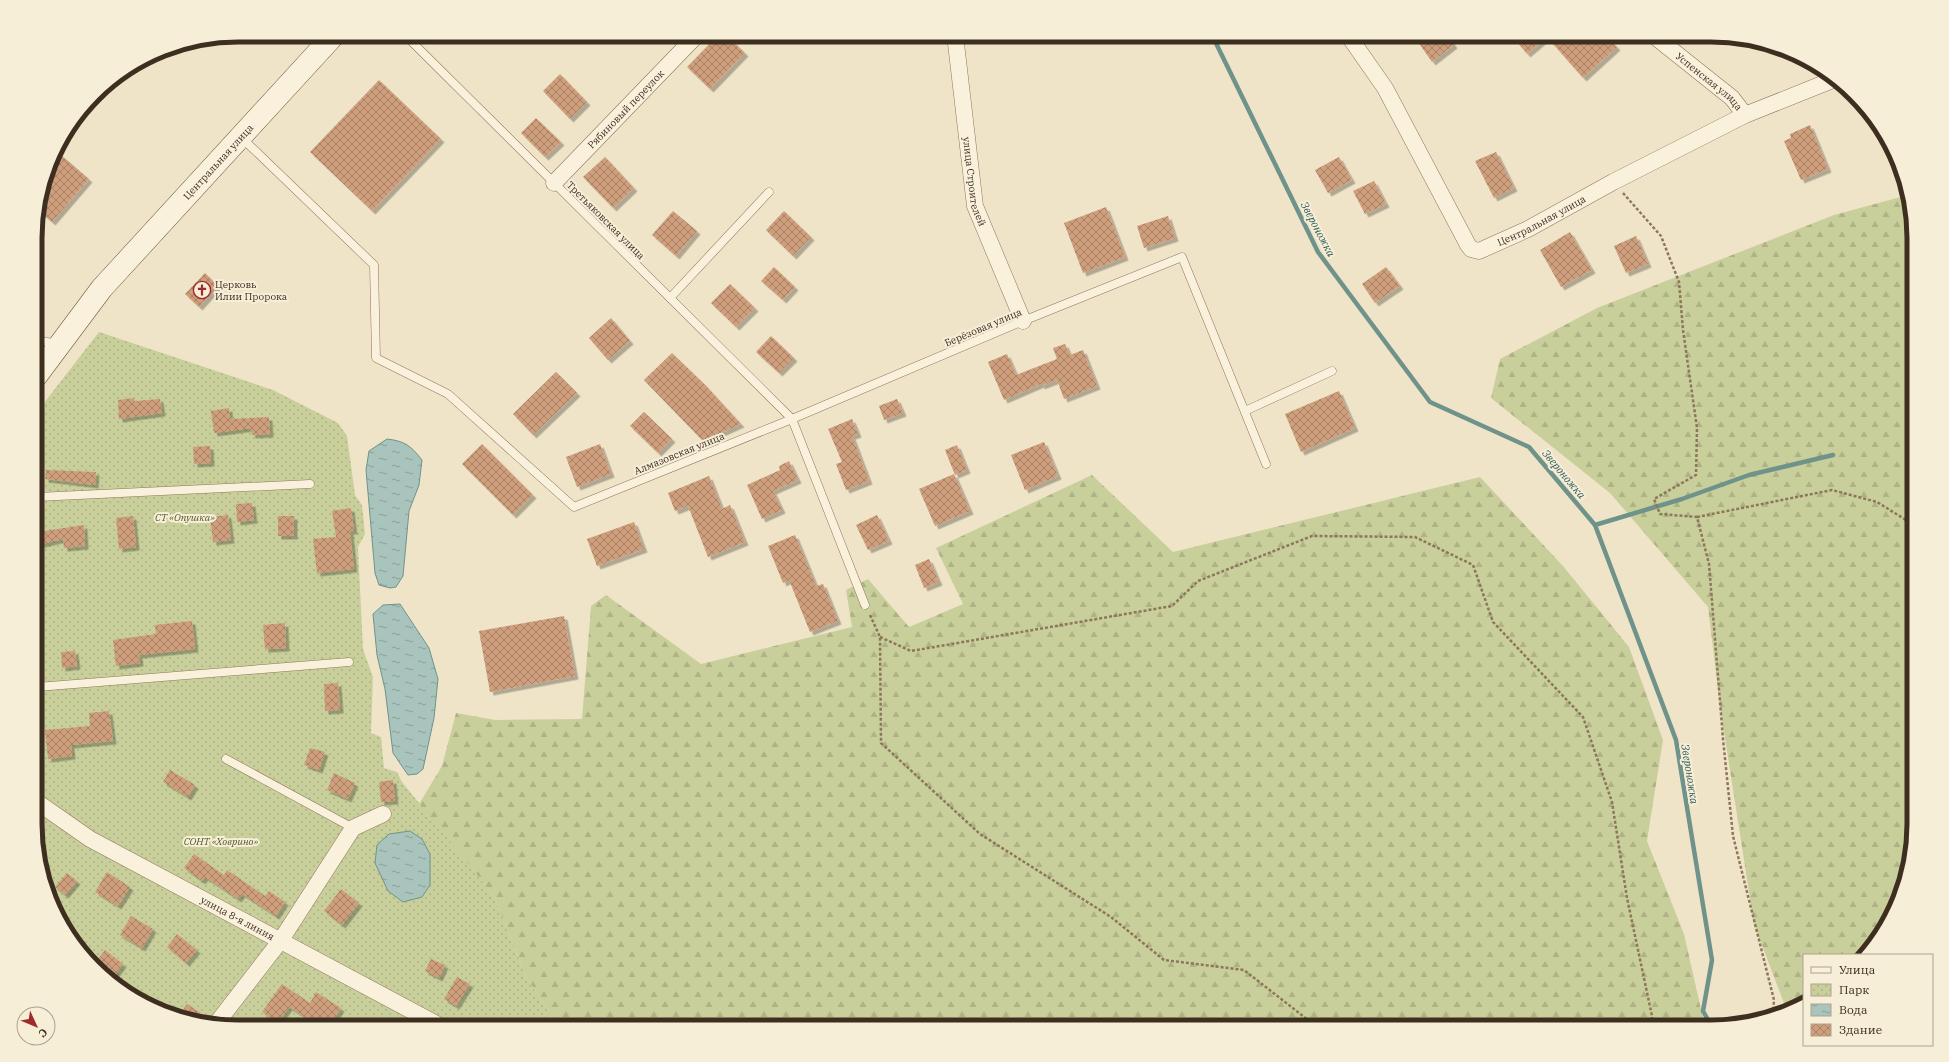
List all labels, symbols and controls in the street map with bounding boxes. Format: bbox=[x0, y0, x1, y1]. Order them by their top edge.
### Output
street label: Успенская улица bbox=[1673, 50, 1745, 114]
street label: Рябиновый переулок bbox=[585, 67, 667, 151]
street label: Центральная улица bbox=[180, 121, 256, 203]
street label: улица Строителей bbox=[960, 136, 989, 229]
street label: Третьяковская улица bbox=[564, 178, 648, 263]
street label: Центральная улица bbox=[1495, 192, 1589, 249]
water label: Звероножка bbox=[1298, 199, 1338, 259]
place label: Церковь Илии Пророка bbox=[215, 278, 288, 303]
church icon: Церковь Илии Пророка bbox=[192, 280, 212, 300]
street label: Берёзовая улица bbox=[943, 305, 1024, 350]
street label: Алмазовская улица bbox=[632, 429, 727, 478]
water label: Звероножка bbox=[1539, 446, 1589, 502]
park label: СТ «Опушка» bbox=[155, 511, 215, 524]
water label: Звероножка bbox=[1678, 743, 1702, 805]
park label: СОНТ «Ховрино» bbox=[184, 835, 258, 848]
street label: улица 8-я линия bbox=[198, 893, 277, 943]
legend bbox=[1803, 954, 1933, 1046]
text: Улица bbox=[1839, 962, 1876, 977]
text: Парк bbox=[1839, 982, 1869, 997]
text: Вода bbox=[1839, 1002, 1868, 1017]
north arrow bbox=[16, 1006, 56, 1046]
text: Здание bbox=[1839, 1022, 1882, 1037]
text: С bbox=[36, 1025, 51, 1040]

